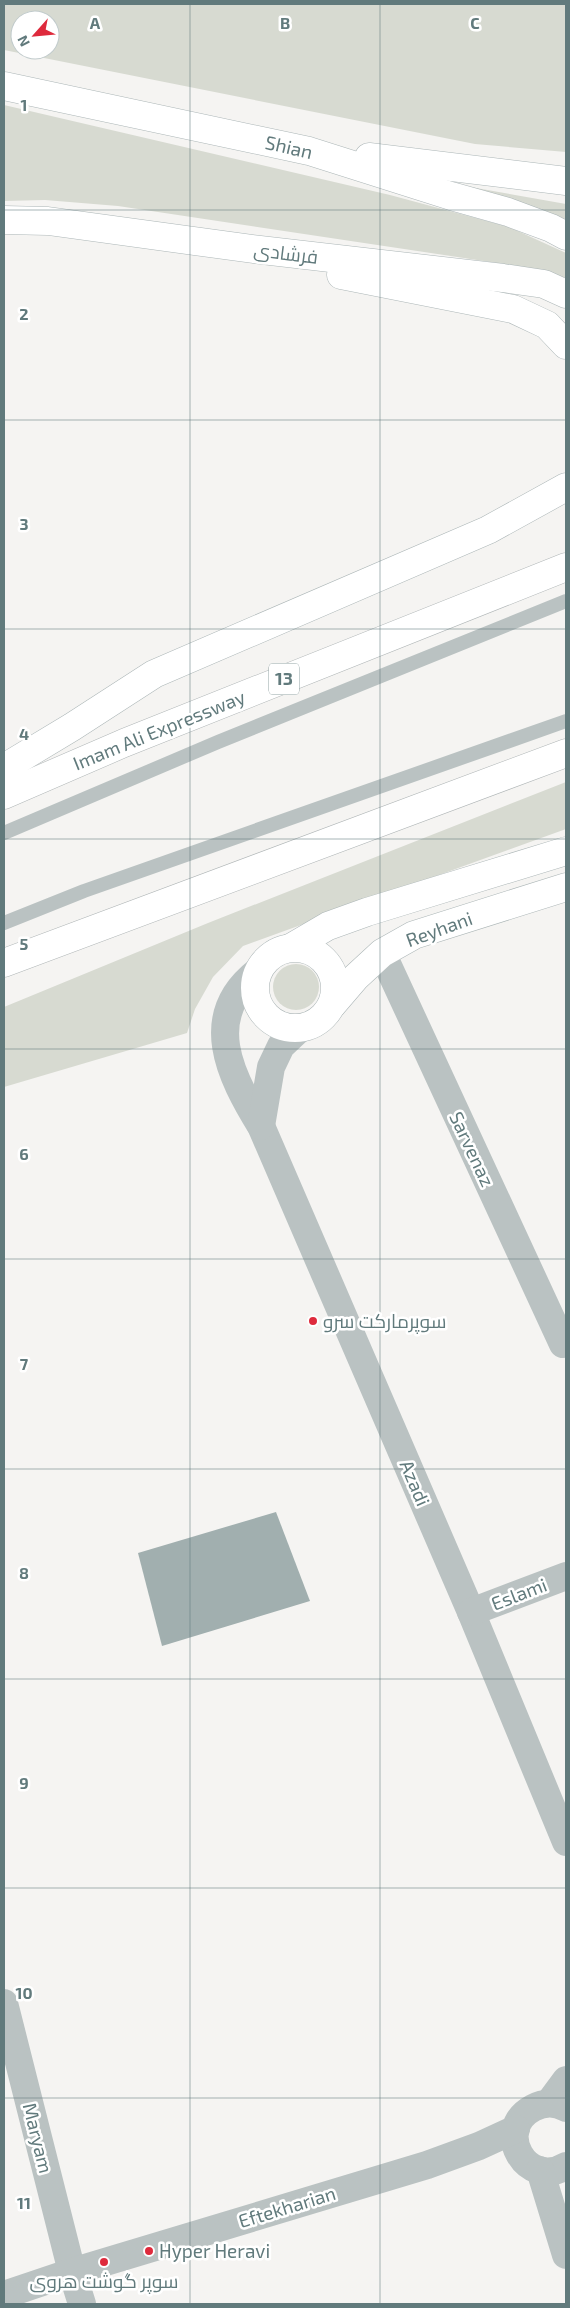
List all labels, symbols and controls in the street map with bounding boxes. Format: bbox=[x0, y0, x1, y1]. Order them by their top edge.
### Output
north arrow bbox=[10, 10, 60, 60]
text: A bbox=[90, 13, 101, 32]
text: B bbox=[280, 13, 290, 32]
text: C bbox=[470, 13, 480, 32]
text: N bbox=[13, 33, 33, 49]
text: 1 bbox=[21, 95, 27, 114]
street label: Shian bbox=[263, 130, 315, 163]
street label: فرشادی bbox=[252, 237, 320, 269]
text: 2 bbox=[19, 304, 29, 323]
text: 3 bbox=[19, 514, 29, 533]
road number: 13 bbox=[269, 664, 299, 694]
street label: Imam Ali Expressway bbox=[69, 684, 248, 775]
text: 4 bbox=[19, 724, 29, 743]
street label: Reyhani bbox=[402, 906, 475, 951]
text: 5 bbox=[20, 934, 29, 953]
street label: Sarvenaz bbox=[445, 1108, 500, 1190]
text: 6 bbox=[19, 1144, 29, 1163]
place label: سوپرمارکت سرو bbox=[323, 1309, 446, 1334]
marker: سوپرمارکت سرو bbox=[307, 1315, 319, 1327]
text: 7 bbox=[20, 1354, 29, 1373]
street label: Azadi bbox=[396, 1456, 435, 1509]
text: 8 bbox=[19, 1563, 29, 1582]
street label: Eslami bbox=[488, 1572, 550, 1615]
text: 9 bbox=[19, 1773, 29, 1792]
text: 10 bbox=[15, 1983, 33, 2002]
street label: Maryam bbox=[19, 2100, 58, 2175]
street label: Eftekharian bbox=[236, 2181, 338, 2232]
text: 11 bbox=[17, 2193, 31, 2212]
place label: Hyper Heravi bbox=[159, 2239, 270, 2262]
marker: Hyper Heravi bbox=[143, 2245, 155, 2257]
marker: سوپر گوشت هروی bbox=[98, 2256, 110, 2268]
place label: سوپر گوشت هروی bbox=[29, 2269, 179, 2294]

